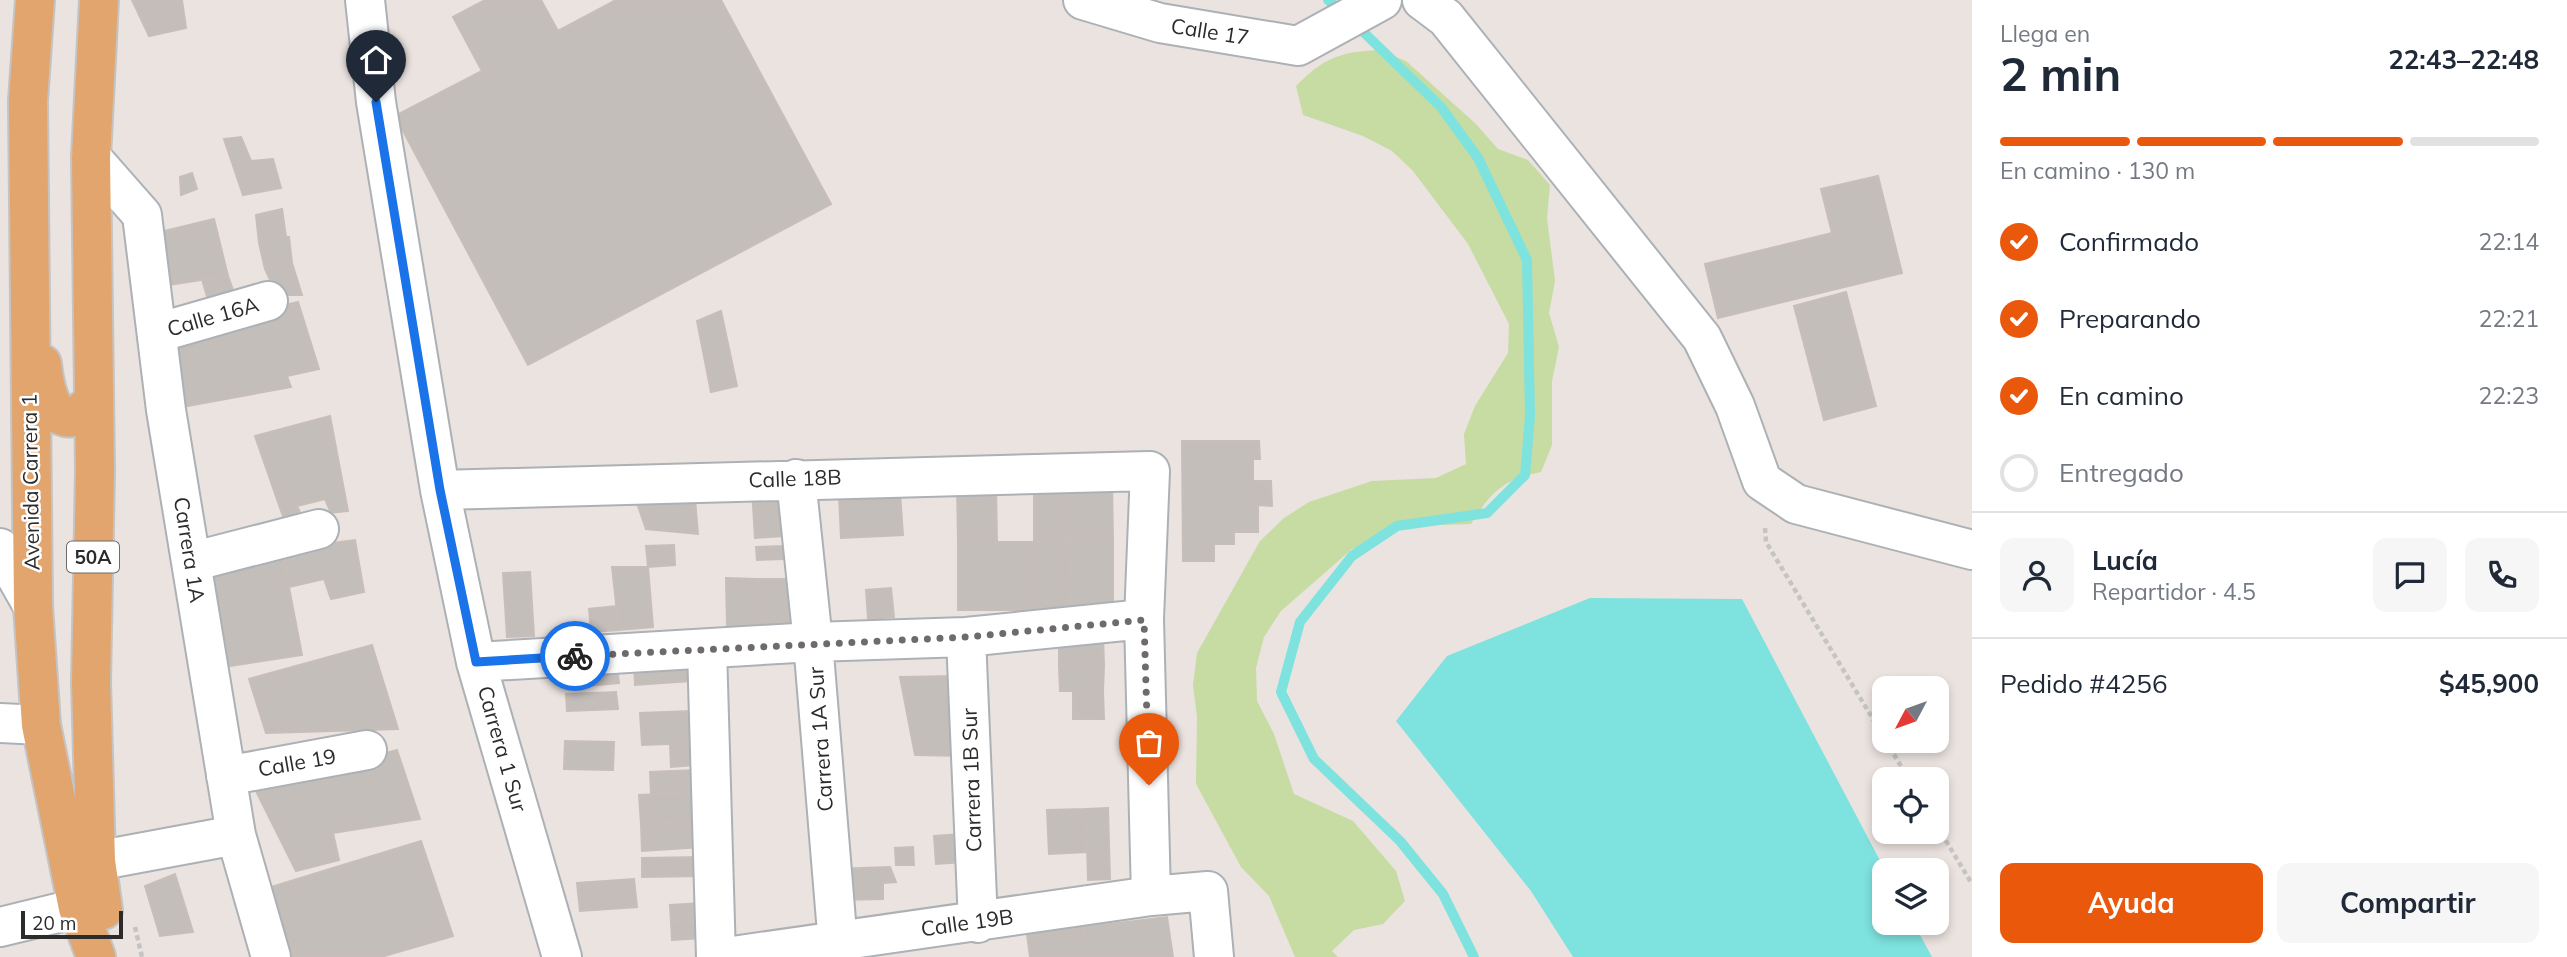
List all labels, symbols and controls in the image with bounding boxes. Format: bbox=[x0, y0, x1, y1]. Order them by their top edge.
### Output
street label: Calle 17 bbox=[1169, 12, 1251, 50]
text: Llega en bbox=[2000, 19, 2090, 48]
pin bbox=[346, 30, 406, 102]
icon: home bbox=[357, 41, 395, 79]
text: 22:43–22:48 bbox=[2388, 43, 2539, 76]
text: 2 min bbox=[2000, 45, 2121, 103]
text: En camino · 130 m bbox=[2000, 156, 2195, 185]
icon: check bbox=[2000, 223, 2038, 261]
text: Confirmado bbox=[2059, 225, 2199, 258]
text: 22:14 bbox=[2479, 227, 2539, 256]
street label: Calle 16A bbox=[164, 290, 262, 342]
icon: check bbox=[2000, 300, 2038, 338]
text: Preparando bbox=[2059, 302, 2201, 335]
text: 22:21 bbox=[2479, 304, 2539, 333]
icon: check bbox=[2000, 377, 2038, 415]
text: En camino bbox=[2059, 379, 2184, 412]
text: 22:23 bbox=[2479, 381, 2539, 410]
street label: Avenida Carrera 1 bbox=[15, 393, 45, 571]
text: Entregado bbox=[2059, 456, 2184, 489]
street label: Calle 18B bbox=[748, 463, 842, 493]
street label: Carrera 1A bbox=[169, 495, 211, 605]
button: person bbox=[2000, 538, 2074, 612]
button: chat bbox=[2373, 538, 2447, 612]
button: phone bbox=[2465, 538, 2539, 612]
road number: 50A bbox=[67, 542, 119, 572]
text: Lucía bbox=[2092, 544, 2158, 577]
text: Repartidor · 4.5 bbox=[2092, 577, 2256, 606]
courier bbox=[540, 621, 610, 691]
icon: bike bbox=[556, 637, 594, 675]
street label: Carrera 1A Sur bbox=[802, 665, 838, 812]
text: Pedido #4256 bbox=[2000, 667, 2168, 700]
text: $45,900 bbox=[2439, 667, 2539, 700]
north arrow bbox=[1872, 676, 1950, 752]
map controls bbox=[1872, 676, 1949, 935]
street label: Carrera 1 Sur bbox=[473, 683, 533, 815]
street label: Carrera 1B Sur bbox=[955, 707, 987, 852]
pin bbox=[1119, 713, 1179, 785]
icon: bag bbox=[1130, 724, 1168, 762]
street label: Calle 19 bbox=[256, 742, 338, 782]
button: locate bbox=[1872, 767, 1949, 844]
button: layers bbox=[1872, 858, 1949, 935]
button: Ayuda bbox=[2000, 863, 2263, 943]
button: Compartir bbox=[2277, 863, 2539, 943]
street label: Calle 19B bbox=[919, 903, 1015, 941]
scale bar bbox=[21, 908, 122, 940]
text: 20 m bbox=[32, 911, 76, 935]

